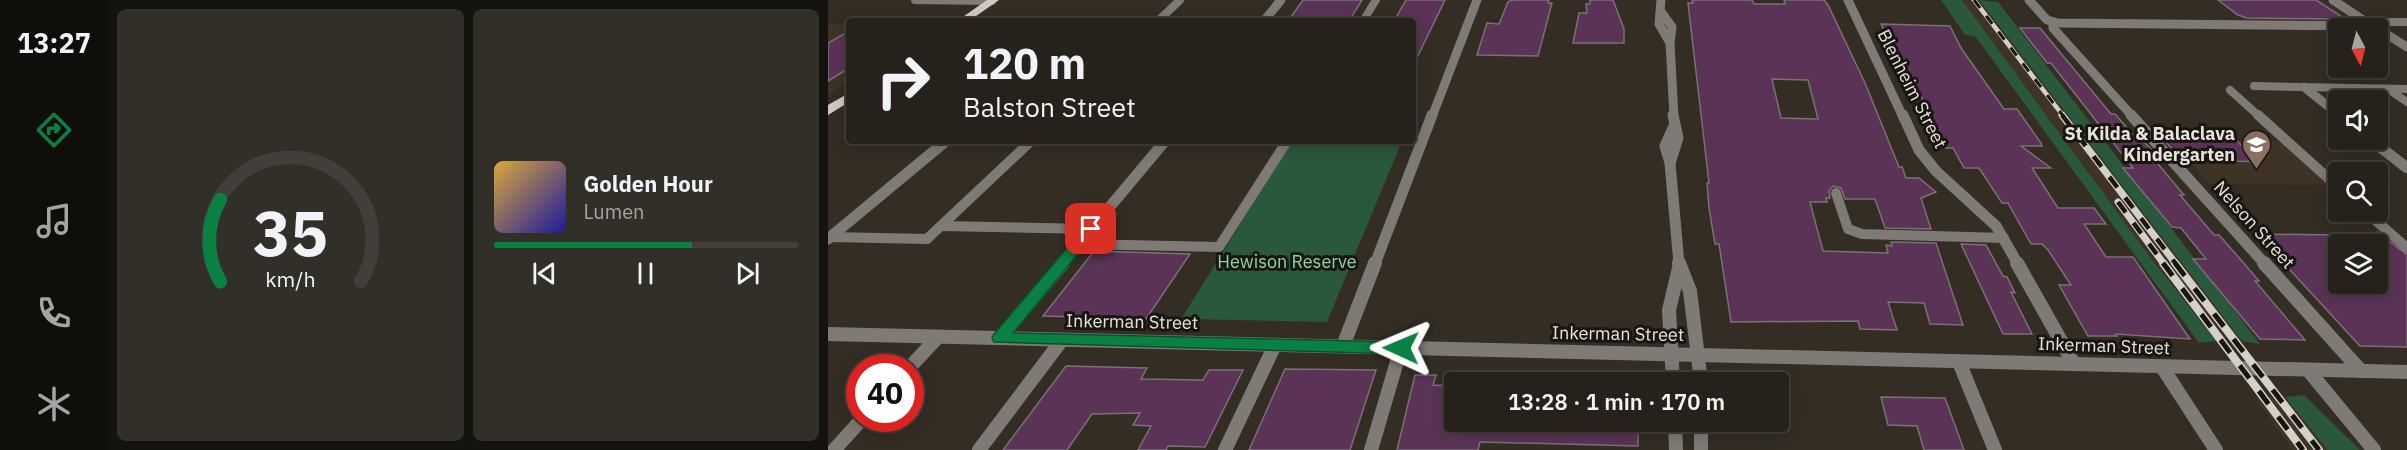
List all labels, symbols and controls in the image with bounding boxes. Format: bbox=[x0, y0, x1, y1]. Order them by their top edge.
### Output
north arrow bbox=[2328, 18, 2388, 78]
map controls bbox=[2328, 18, 2388, 294]
text: 13:27 bbox=[17, 25, 91, 60]
street label: Blenheim Street bbox=[1873, 25, 1952, 152]
text: 120 m bbox=[963, 36, 1086, 91]
icon: right bbox=[864, 42, 942, 120]
text: Balston Street bbox=[963, 89, 1136, 124]
button: sound bbox=[2328, 90, 2388, 150]
icon: directions bbox=[33, 109, 75, 151]
place label: St Kilda & Balaclava Kindergarten bbox=[2064, 122, 2235, 166]
school or university icon: St Kilda & Balaclava Kindergarten bbox=[2240, 128, 2272, 170]
button: search bbox=[2328, 162, 2388, 222]
text: Golden Hour bbox=[584, 169, 713, 198]
street label: Nelson Street bbox=[2209, 176, 2300, 273]
text: 35 bbox=[253, 192, 328, 273]
text: Lumen bbox=[584, 198, 644, 225]
icon: music bbox=[33, 200, 75, 242]
pin bbox=[1065, 203, 1116, 254]
icon: arrive bbox=[1074, 212, 1107, 245]
button: layers bbox=[2328, 234, 2388, 294]
park label: Hewison Reserve bbox=[1217, 250, 1357, 273]
icon: previous bbox=[528, 257, 561, 290]
icon: pause bbox=[629, 257, 662, 290]
icon: next bbox=[731, 257, 764, 290]
text: km/h bbox=[265, 265, 315, 293]
icon: phone bbox=[33, 292, 75, 334]
street label: Inkerman Street bbox=[1066, 309, 1198, 334]
position arrow bbox=[1369, 316, 1433, 380]
street label: Inkerman Street bbox=[1552, 321, 1684, 346]
street label: Inkerman Street bbox=[2038, 332, 2171, 359]
speed limit sign: 40 bbox=[846, 354, 924, 432]
icon: climate bbox=[33, 383, 75, 425]
text: 13:28 · 1 min · 170 m bbox=[1508, 387, 1725, 416]

